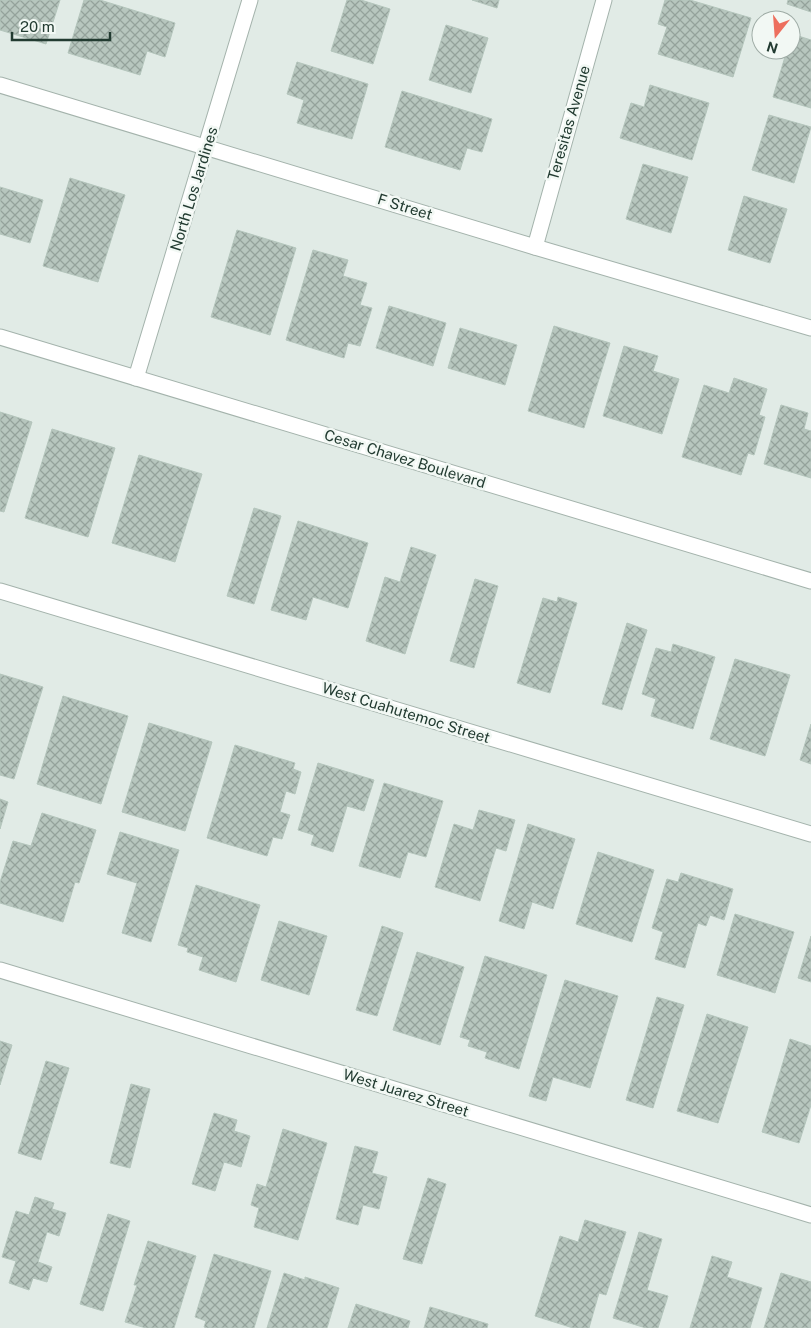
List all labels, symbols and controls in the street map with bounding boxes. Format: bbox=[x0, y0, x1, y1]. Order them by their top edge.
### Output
scale bar bbox=[12, 10, 110, 42]
north arrow bbox=[751, 10, 801, 60]
text: 20 m bbox=[20, 18, 55, 35]
text: N bbox=[765, 38, 780, 57]
street label: Teresitas Avenue bbox=[544, 64, 593, 182]
street label: North Los Jardines bbox=[167, 125, 220, 253]
street label: F Street bbox=[376, 190, 435, 223]
street label: Cesar Chavez Boulevard bbox=[322, 426, 488, 491]
street label: West Cuahutemoc Street bbox=[320, 679, 492, 746]
street label: West Juarez Street bbox=[341, 1065, 471, 1120]

